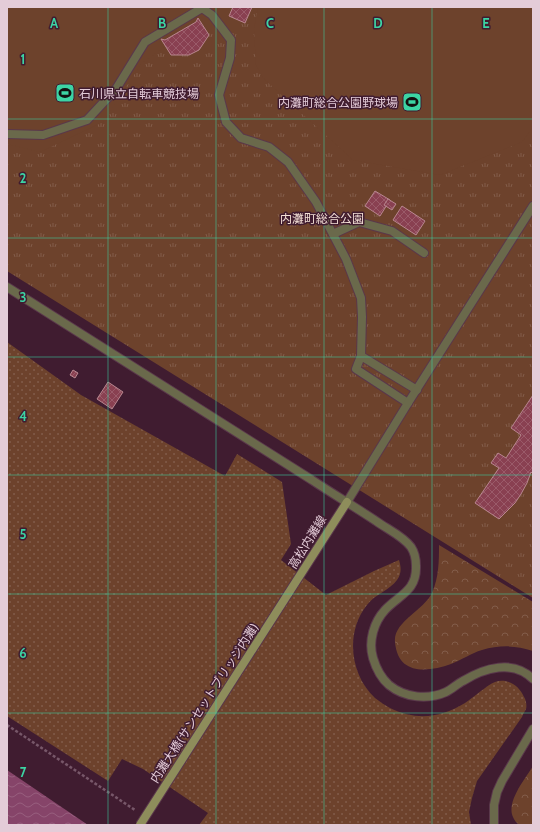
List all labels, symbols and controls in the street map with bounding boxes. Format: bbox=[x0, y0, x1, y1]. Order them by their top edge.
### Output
text: A bbox=[50, 15, 59, 31]
text: B bbox=[158, 15, 166, 31]
text: C bbox=[266, 15, 274, 31]
text: D bbox=[373, 15, 383, 31]
text: E bbox=[482, 15, 490, 31]
text: 1 bbox=[21, 51, 25, 67]
sports icon: 石川県立自転車競技場 bbox=[54, 82, 76, 104]
place label: 石川県立自転車競技場 bbox=[79, 86, 199, 101]
sports icon: 内灘町総合公園野球場 bbox=[401, 91, 423, 113]
place label: 内灘町総合公園野球場 bbox=[278, 95, 398, 110]
text: 2 bbox=[20, 170, 27, 186]
park label: 内灘町総合公園 bbox=[280, 211, 364, 226]
text: 3 bbox=[19, 289, 27, 305]
text: 4 bbox=[19, 408, 27, 424]
street label: 高松内灘線 bbox=[285, 513, 329, 571]
text: 5 bbox=[20, 526, 27, 542]
street label: 内灘大橋(サンセットブリッジ内灘) bbox=[147, 620, 261, 786]
text: 6 bbox=[19, 645, 27, 661]
text: 7 bbox=[20, 764, 27, 780]

